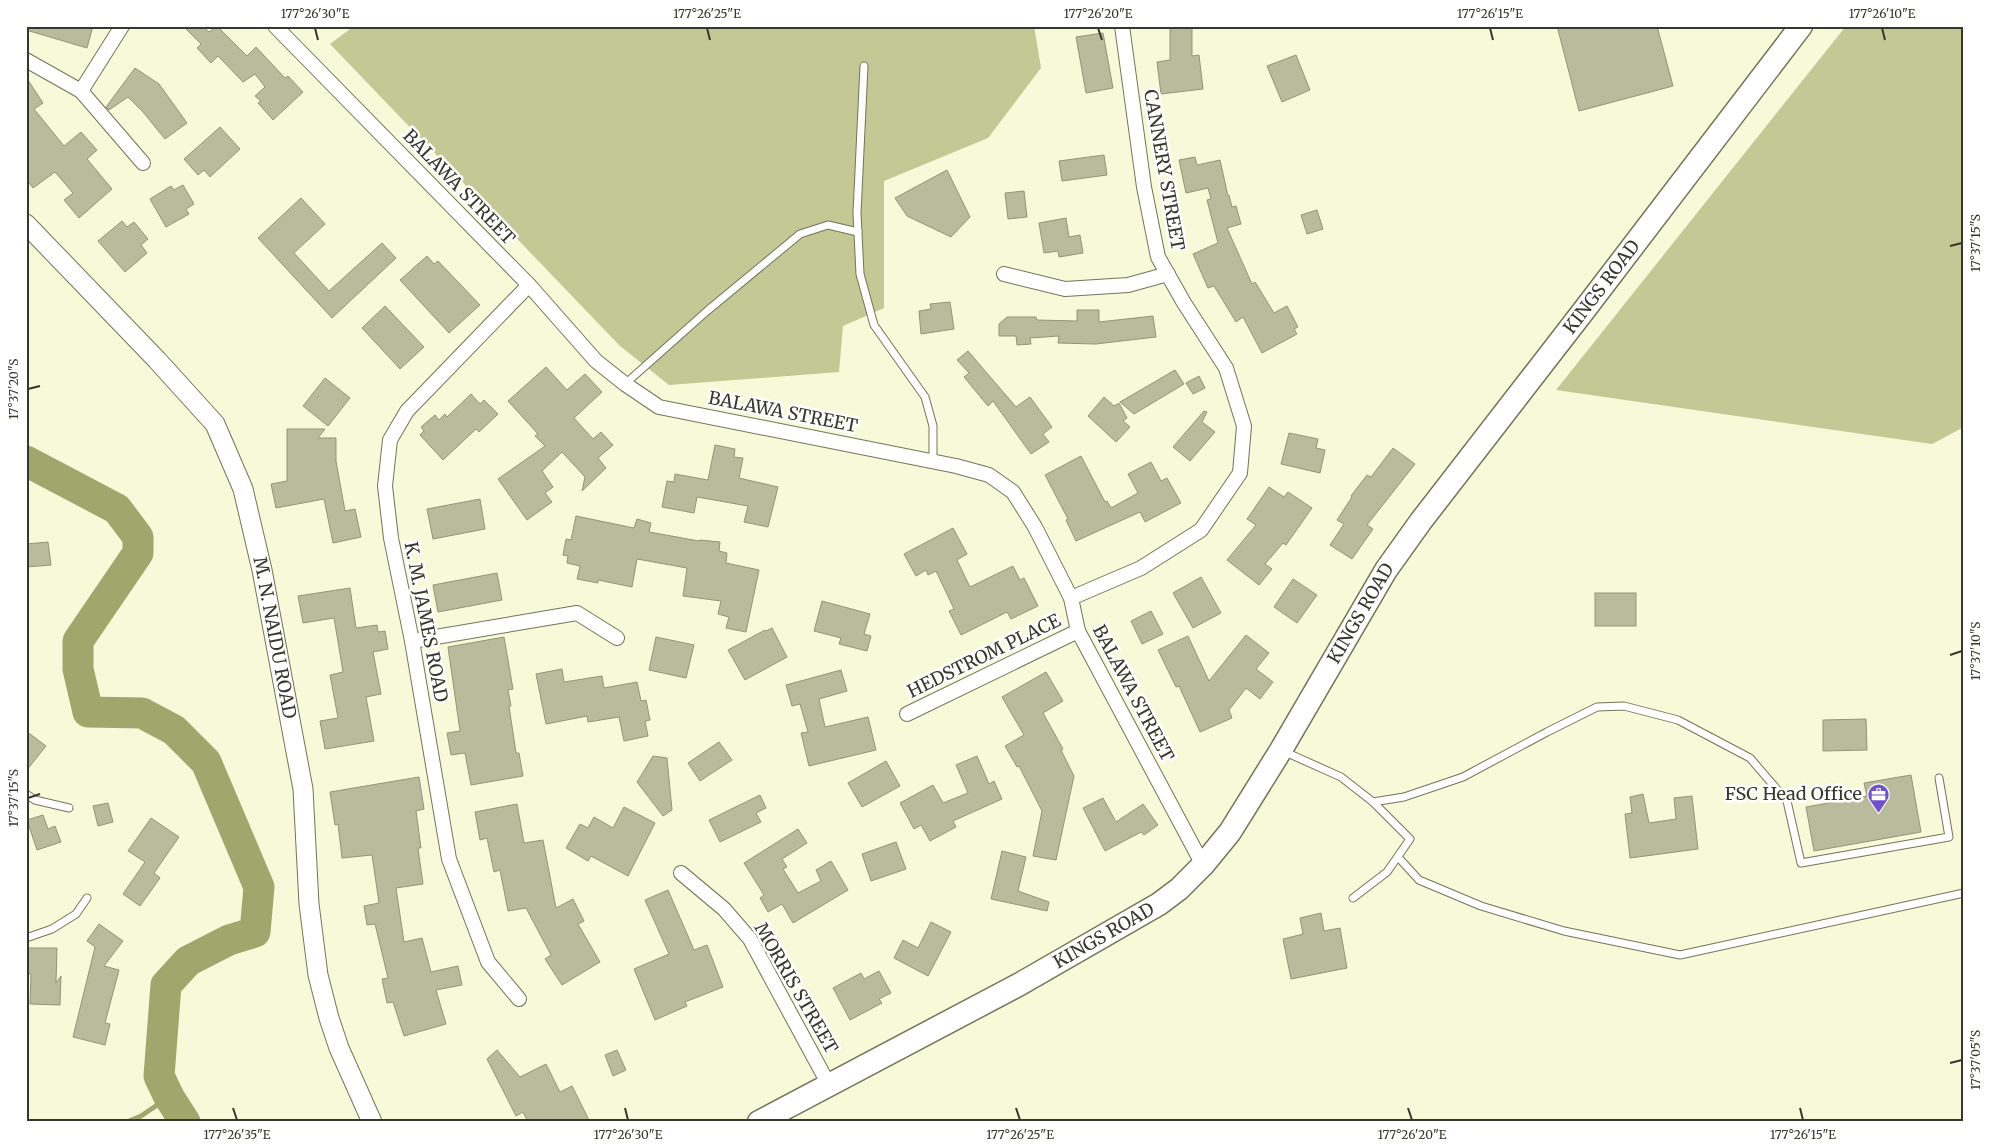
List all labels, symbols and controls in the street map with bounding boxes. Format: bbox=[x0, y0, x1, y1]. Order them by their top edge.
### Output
text: 177°26'30"E bbox=[281, 6, 350, 21]
text: 177°26'25"E bbox=[673, 6, 741, 21]
text: 177°26'20"E bbox=[1064, 6, 1133, 21]
text: 177°26'15"E bbox=[1457, 6, 1523, 21]
text: 177°26'10"E bbox=[1849, 6, 1916, 21]
street label: CANNERY STREET bbox=[1139, 88, 1190, 253]
street label: BALAWA STREET bbox=[398, 124, 521, 249]
text: 17°37'15"S bbox=[1968, 214, 1983, 272]
street label: KINGS ROAD bbox=[1558, 235, 1645, 338]
text: 17°37'20"S bbox=[6, 359, 21, 419]
street label: BALAWA STREET bbox=[707, 386, 860, 437]
street label: K. M. JAMES ROAD bbox=[400, 540, 453, 704]
street label: M. N. NAIDU ROAD bbox=[248, 554, 302, 720]
street label: KINGS ROAD bbox=[1322, 559, 1399, 667]
street label: HEDSTROM PLACE bbox=[903, 608, 1065, 703]
street label: BALAWA STREET bbox=[1088, 620, 1179, 765]
text: 17°37'10"S bbox=[1968, 622, 1983, 680]
text: 17°37'15"S bbox=[6, 769, 21, 827]
place label: FSC Head Office bbox=[1725, 782, 1862, 805]
office icon: FSC Head Office bbox=[1866, 782, 1890, 813]
street label: KINGS ROAD bbox=[1049, 897, 1158, 973]
street label: MORRIS STREET bbox=[750, 918, 843, 1058]
text: 17°37'05"S bbox=[1968, 1030, 1983, 1090]
text: 177°26'35"E bbox=[204, 1127, 271, 1142]
text: 177°26'30"E bbox=[594, 1127, 663, 1142]
text: 177°26'25"E bbox=[986, 1127, 1054, 1142]
text: 177°26'20"E bbox=[1378, 1127, 1447, 1142]
text: 177°26'15"E bbox=[1770, 1127, 1836, 1142]

